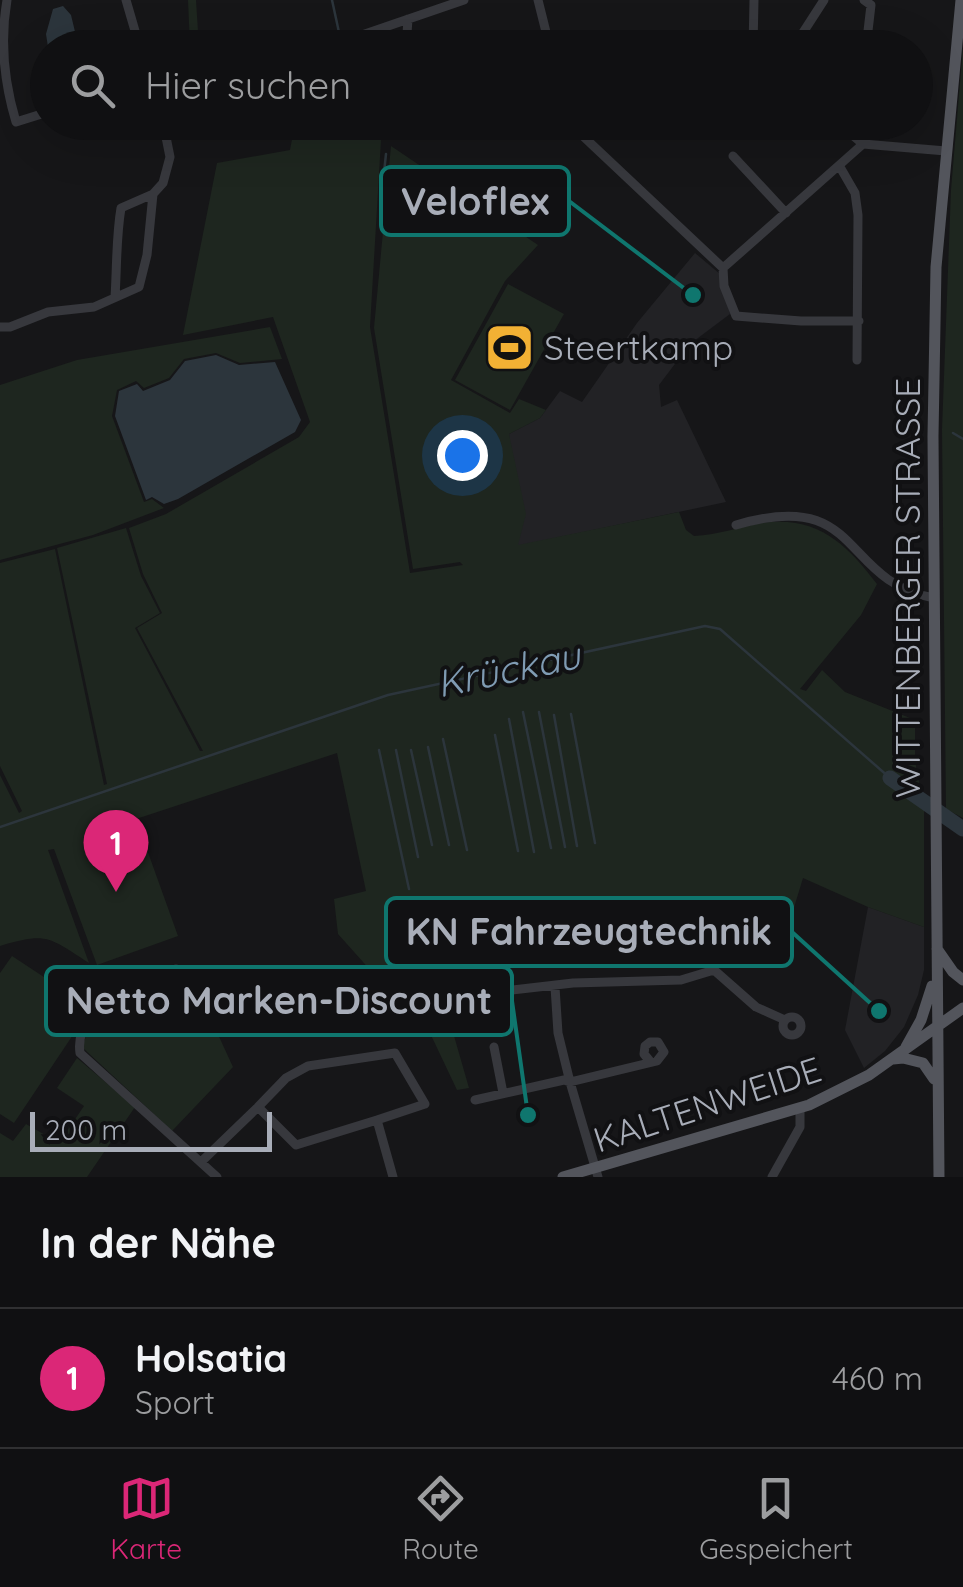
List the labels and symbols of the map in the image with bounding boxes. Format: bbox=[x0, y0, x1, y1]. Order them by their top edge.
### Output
callout: Veloflex bbox=[381, 167, 569, 235]
text: Veloflex bbox=[401, 177, 549, 225]
sports icon: Steertkamp bbox=[483, 321, 535, 373]
place label: Steertkamp bbox=[544, 325, 733, 369]
street label: WITTENBERGER STRASSE bbox=[885, 378, 929, 798]
your location bbox=[437, 430, 488, 481]
water label: Krückau bbox=[432, 630, 587, 708]
pin: 1 bbox=[84, 810, 148, 892]
callout: KN Fahrzeugtechnik bbox=[386, 898, 792, 966]
text: KN Fahrzeugtechnik bbox=[406, 907, 772, 955]
callout: Netto Marken-Discount bbox=[46, 967, 512, 1035]
text: Netto Marken-Discount bbox=[66, 976, 492, 1024]
street label: KALTENWEIDE bbox=[588, 1046, 826, 1162]
scale bar bbox=[30, 1107, 272, 1152]

